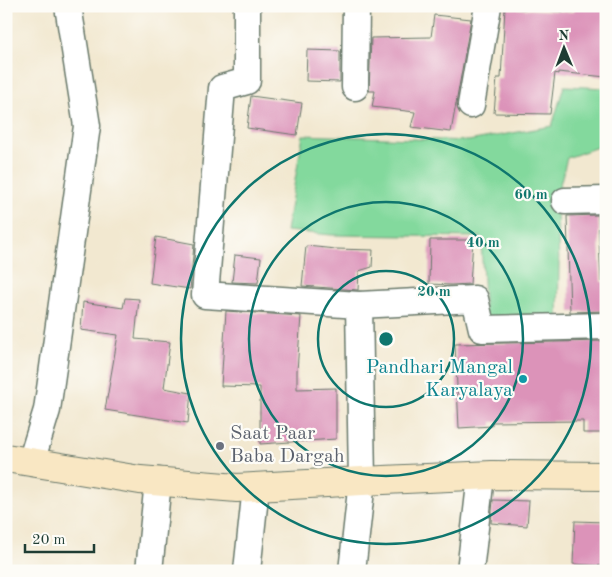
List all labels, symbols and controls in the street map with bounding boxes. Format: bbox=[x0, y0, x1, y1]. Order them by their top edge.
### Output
north arrow bbox=[540, 22, 590, 72]
text: N bbox=[558, 29, 570, 43]
text: 60 m bbox=[514, 188, 548, 203]
text: 40 m bbox=[466, 236, 500, 251]
text: 20 m bbox=[417, 285, 451, 300]
centre of rings bbox=[377, 330, 395, 348]
place label: Pandhari Mangal Karyalaya bbox=[366, 358, 513, 401]
marker: Pandhari Mangal Karyalaya bbox=[517, 373, 529, 385]
place label: Saat Paar Baba Dargah bbox=[230, 424, 345, 467]
marker: Saat Paar Baba Dargah bbox=[214, 440, 226, 452]
scale bar bbox=[25, 522, 94, 554]
text: 20 m bbox=[32, 533, 66, 548]

